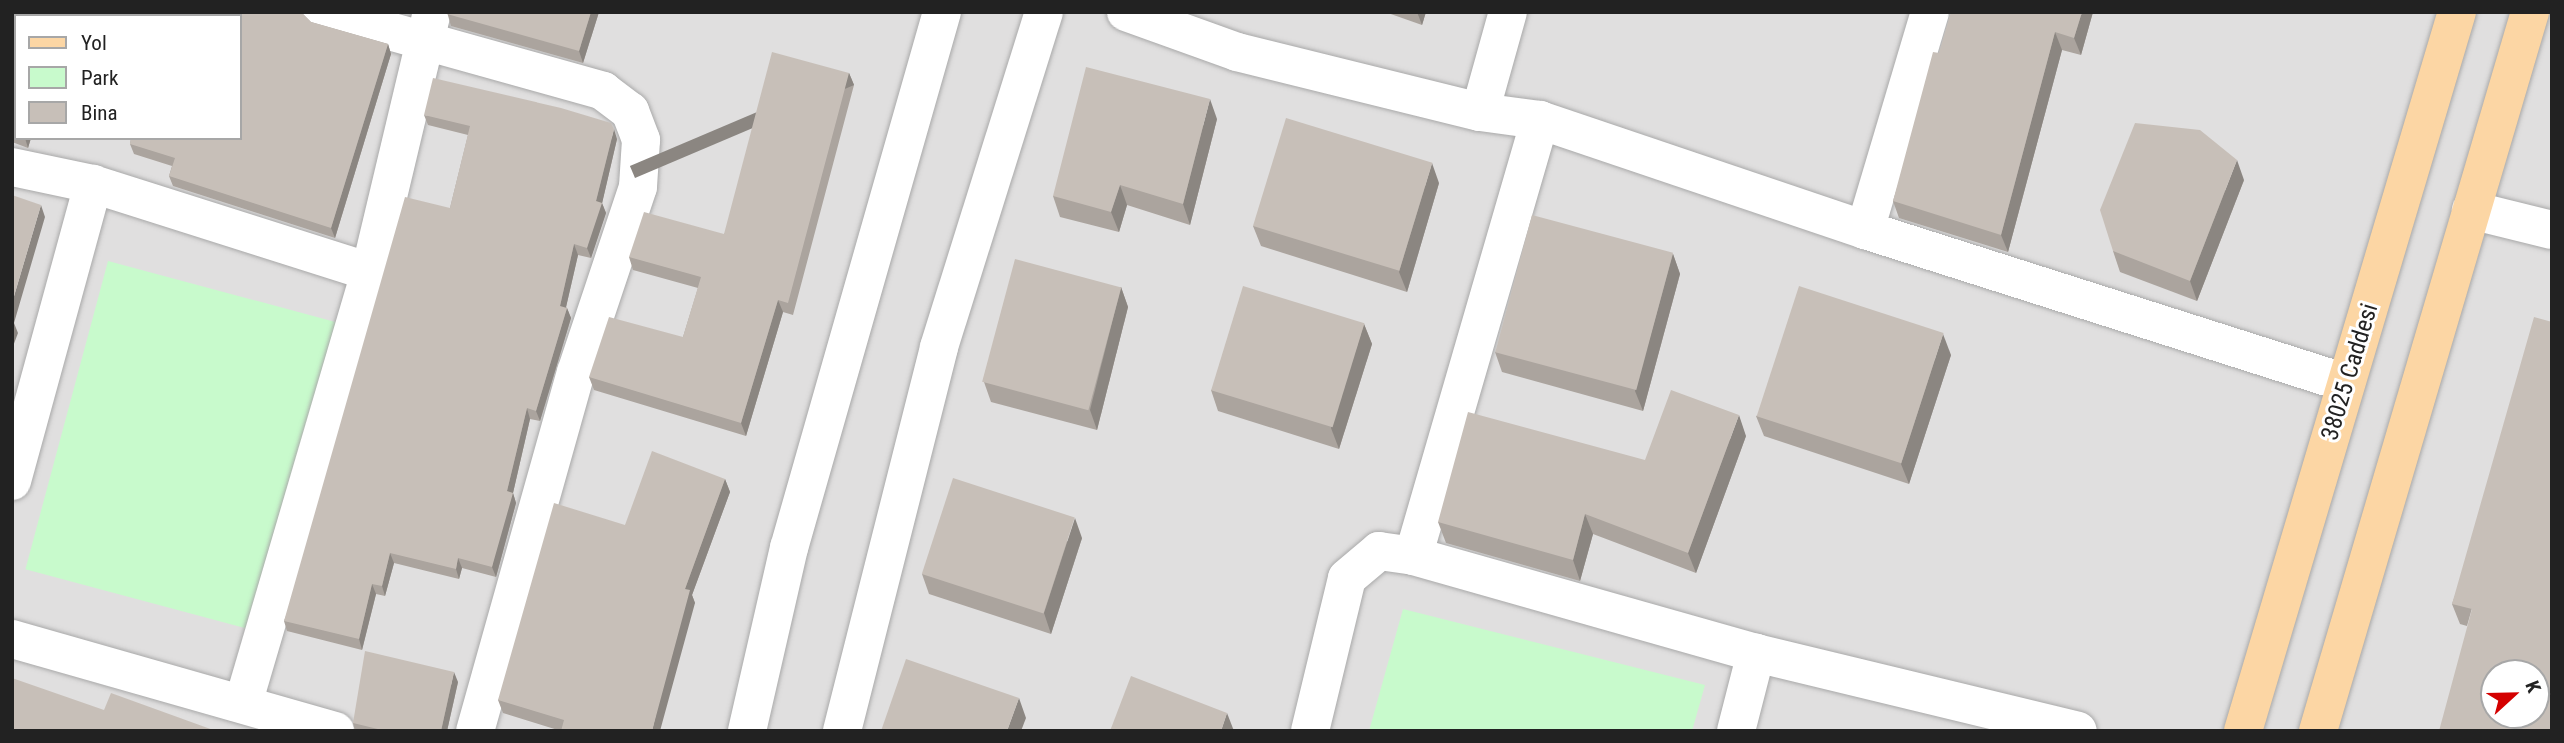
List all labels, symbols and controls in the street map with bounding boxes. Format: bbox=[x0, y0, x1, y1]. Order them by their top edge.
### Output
legend bbox=[14, 14, 242, 140]
text: Yol bbox=[81, 31, 107, 55]
text: Park bbox=[81, 66, 118, 90]
text: Bina bbox=[81, 101, 118, 125]
street label: 38025 Caddesi bbox=[2316, 300, 2384, 444]
north arrow bbox=[2480, 659, 2550, 729]
text: K bbox=[2520, 678, 2546, 696]

